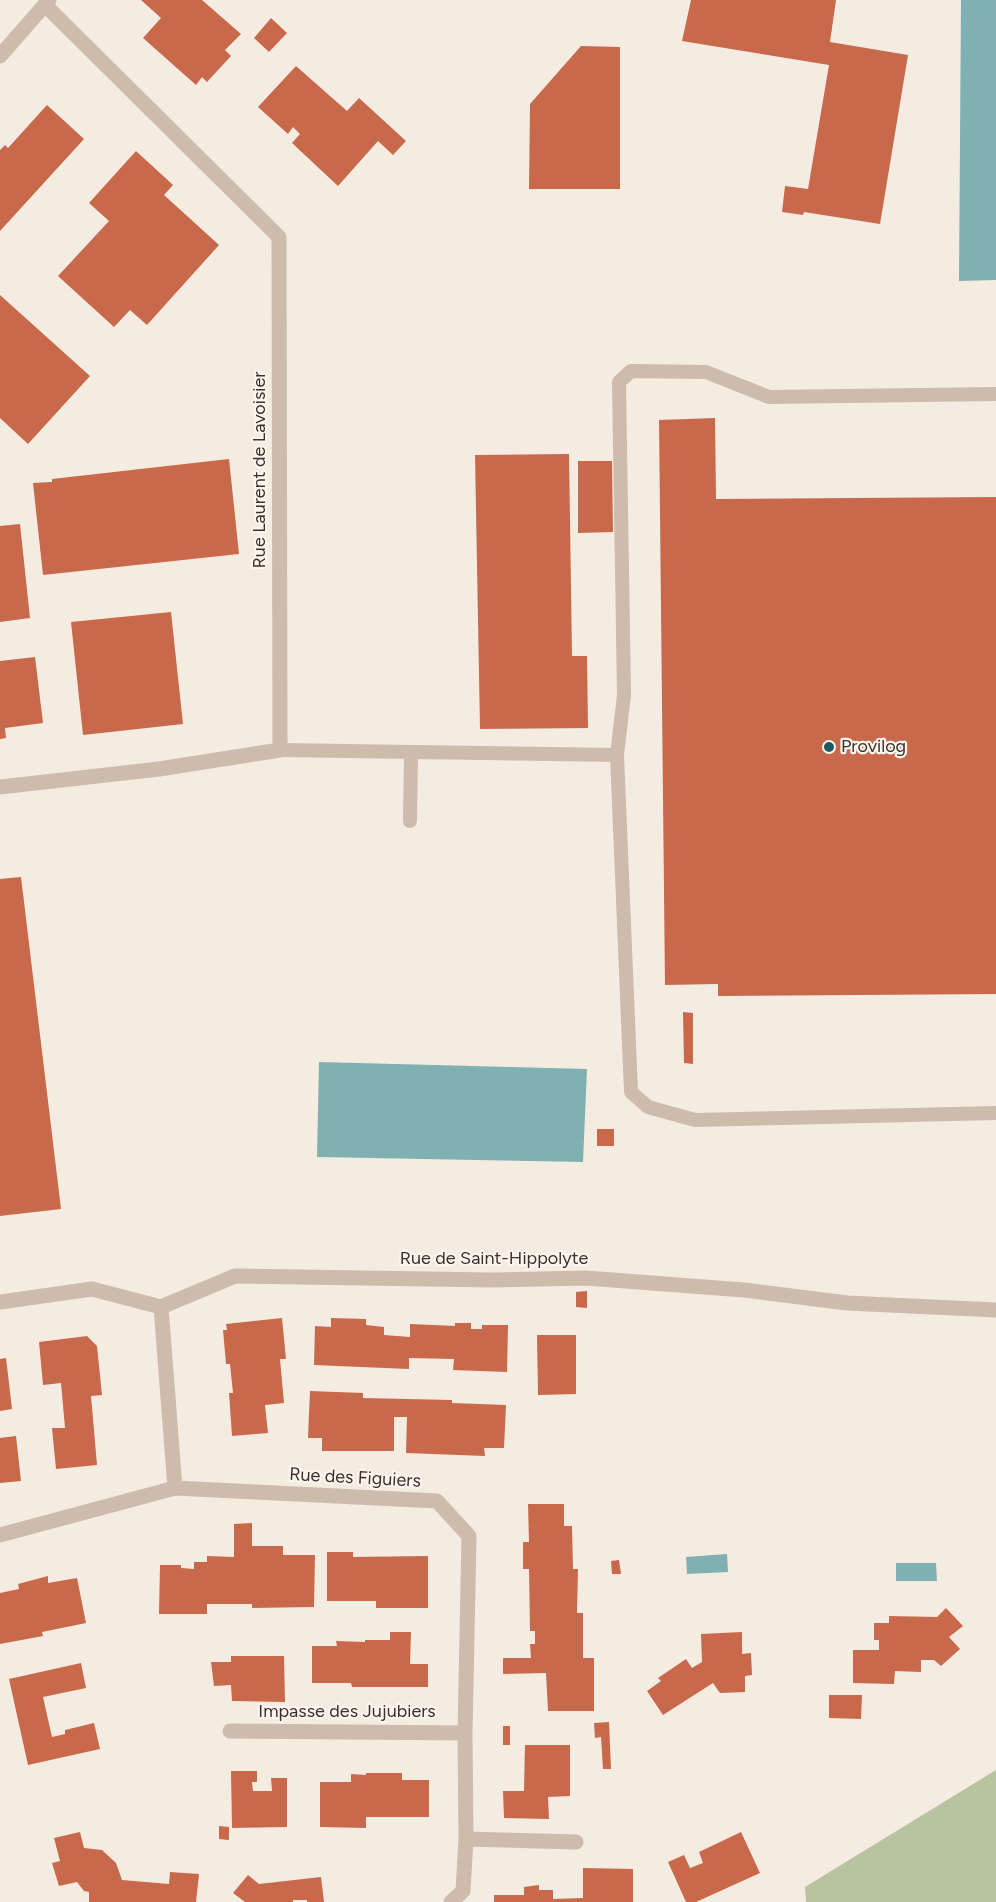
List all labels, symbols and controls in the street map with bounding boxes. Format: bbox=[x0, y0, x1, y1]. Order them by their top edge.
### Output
street label: Rue Laurent de Lavoisier bbox=[249, 372, 271, 568]
place label: Provilog bbox=[841, 736, 906, 758]
marker: Provilog bbox=[822, 740, 836, 754]
street label: Rue de Saint-Hippolyte bbox=[400, 1248, 588, 1270]
street label: Rue des Figuiers bbox=[289, 1464, 421, 1492]
street label: Impasse des Jujubiers bbox=[258, 1701, 436, 1723]

